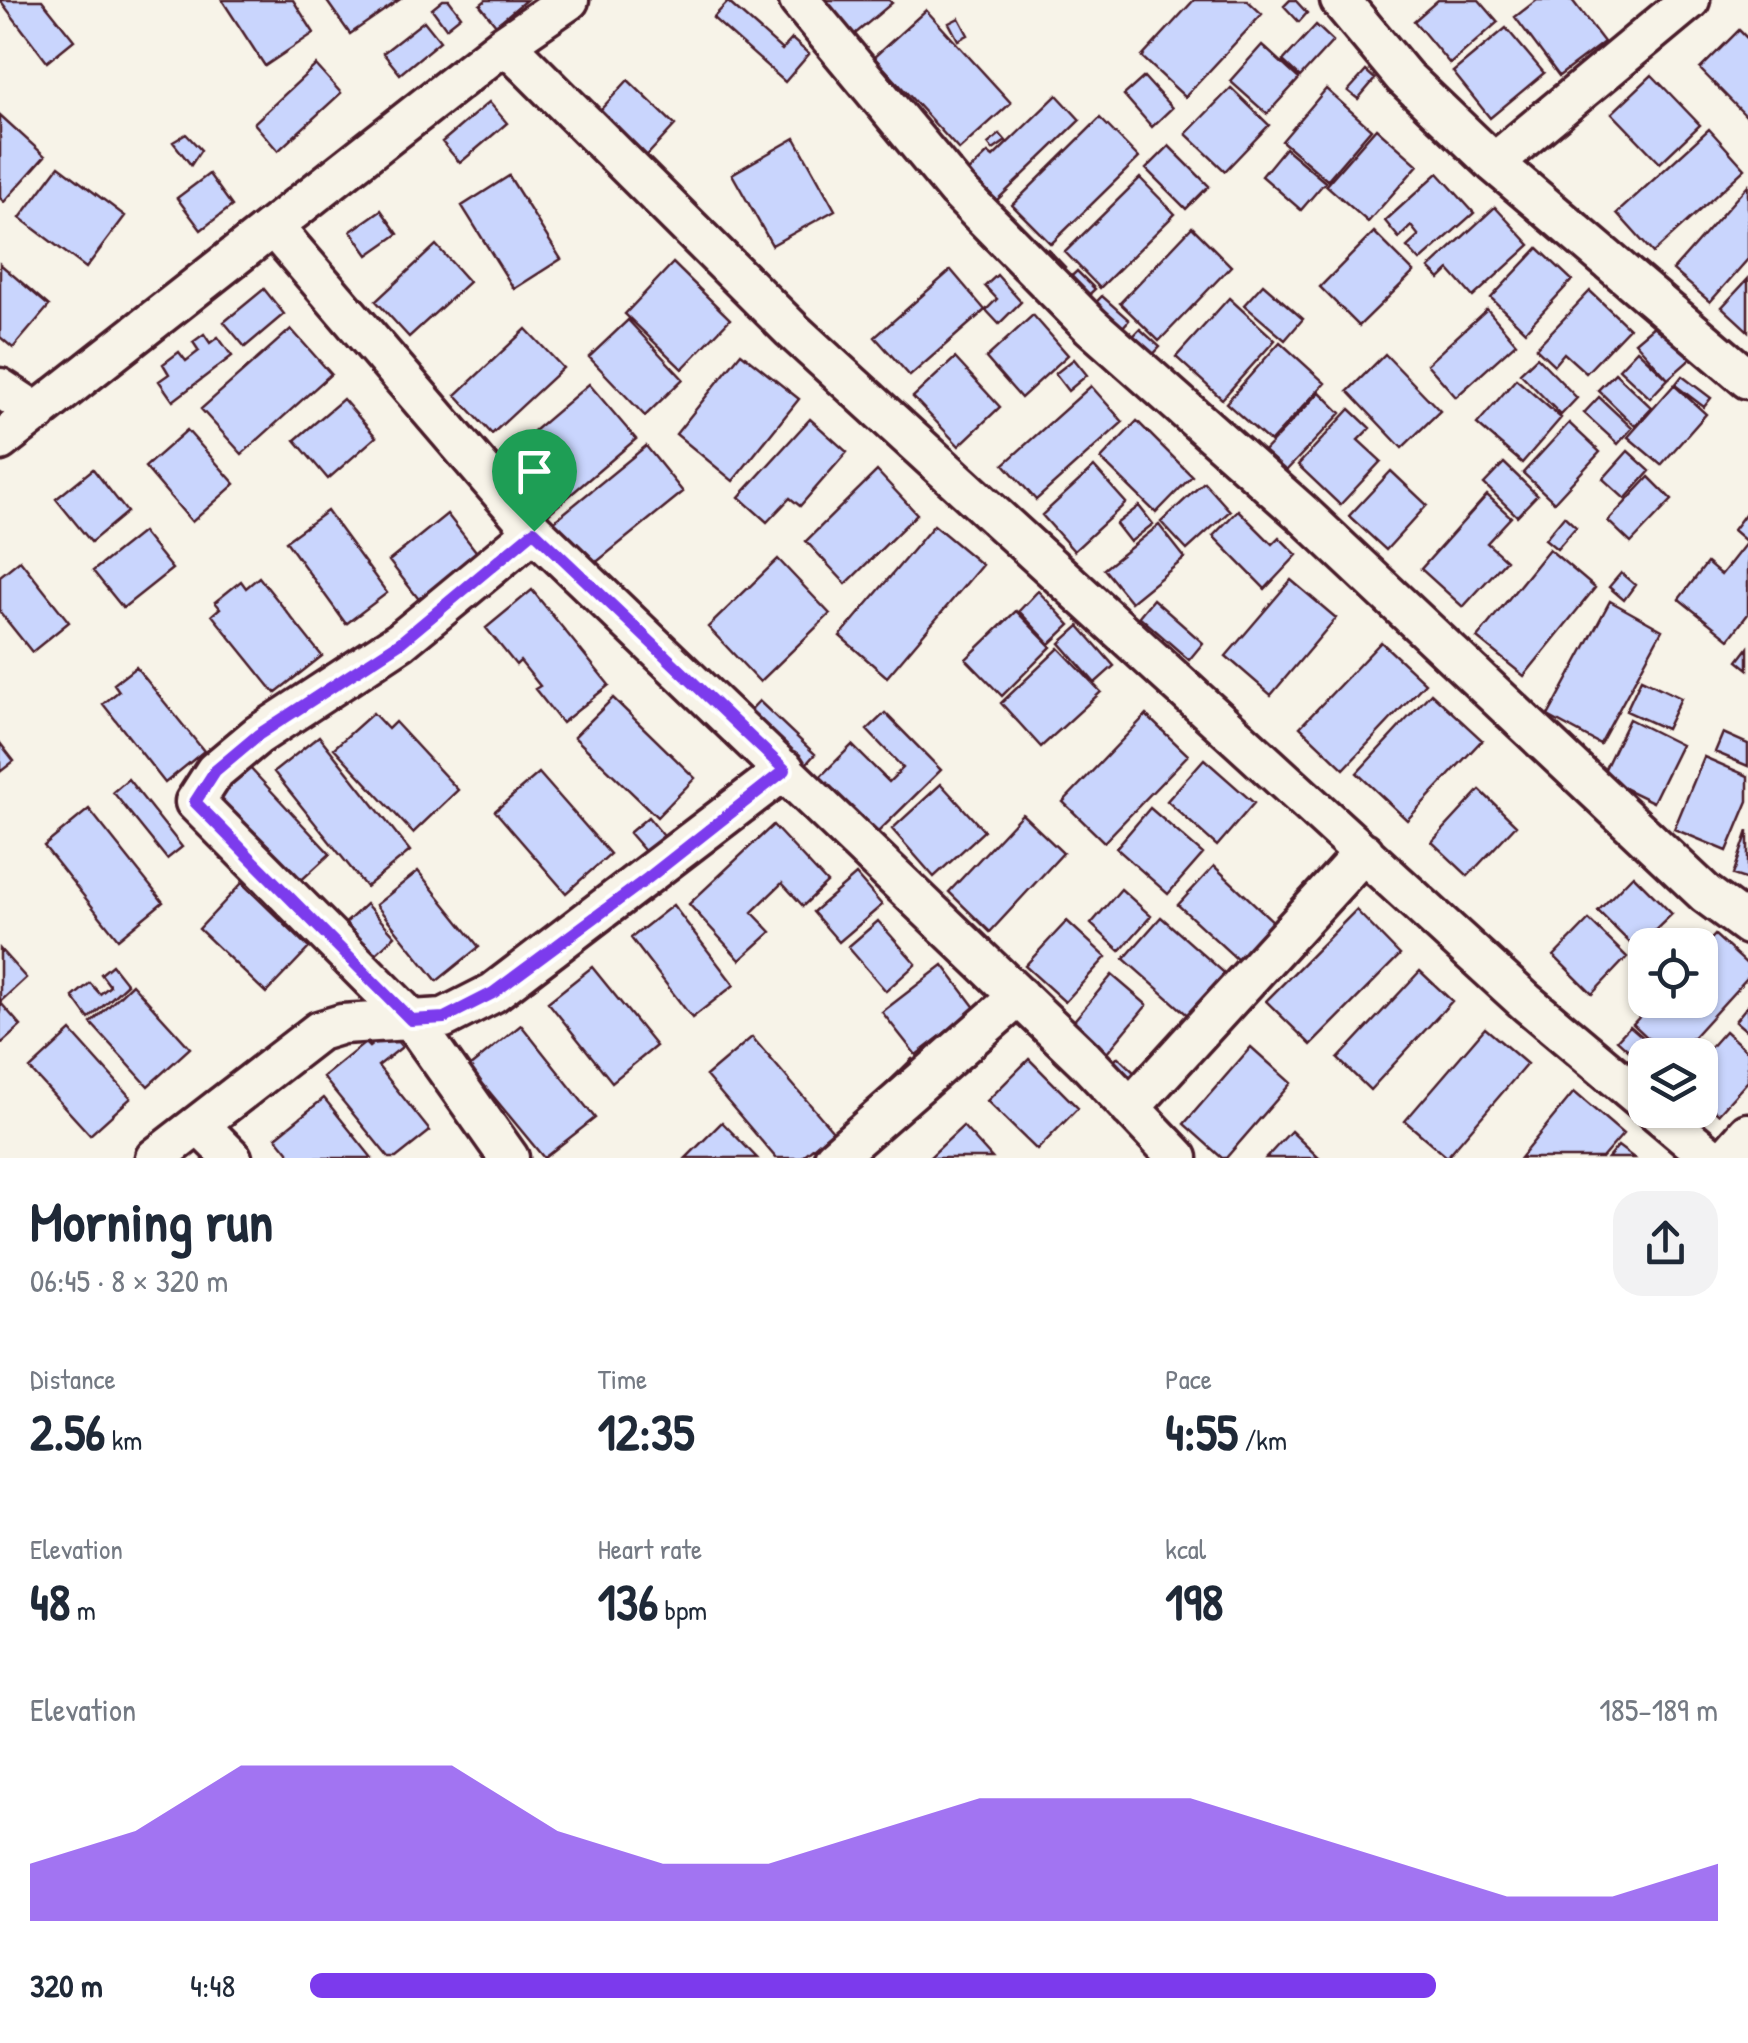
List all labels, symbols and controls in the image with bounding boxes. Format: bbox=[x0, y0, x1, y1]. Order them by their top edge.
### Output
pin bbox=[492, 429, 577, 532]
icon: arrive bbox=[507, 444, 562, 499]
map controls bbox=[1628, 928, 1718, 1128]
button: locate bbox=[1628, 928, 1718, 1018]
button: layers bbox=[1628, 1038, 1718, 1128]
text: Morning run bbox=[30, 1184, 273, 1258]
button: share bbox=[1613, 1191, 1718, 1296]
text: 06:45 · 8 × 320 m bbox=[30, 1259, 228, 1302]
text: Distance bbox=[30, 1360, 116, 1398]
text: Time bbox=[598, 1360, 647, 1398]
text: Pace bbox=[1165, 1360, 1212, 1398]
text: 2.56 bbox=[30, 1398, 105, 1466]
text: 12:35 bbox=[598, 1398, 694, 1466]
text: 4:55 bbox=[1165, 1398, 1238, 1466]
text: km bbox=[105, 1421, 142, 1459]
text: /km bbox=[1238, 1421, 1287, 1459]
text: Elevation bbox=[30, 1530, 123, 1568]
text: Heart rate bbox=[598, 1530, 702, 1568]
text: kcal bbox=[1165, 1530, 1206, 1568]
text: 48 bbox=[30, 1568, 70, 1636]
text: 136 bbox=[598, 1568, 658, 1636]
text: 198 bbox=[1165, 1568, 1223, 1636]
text: m bbox=[70, 1591, 96, 1629]
text: bpm bbox=[658, 1591, 707, 1629]
text: Elevation bbox=[30, 1688, 136, 1731]
text: 185–189 m bbox=[1599, 1688, 1718, 1731]
text: 320 m bbox=[30, 1964, 103, 2007]
text: 4:48 bbox=[190, 1964, 235, 2007]

